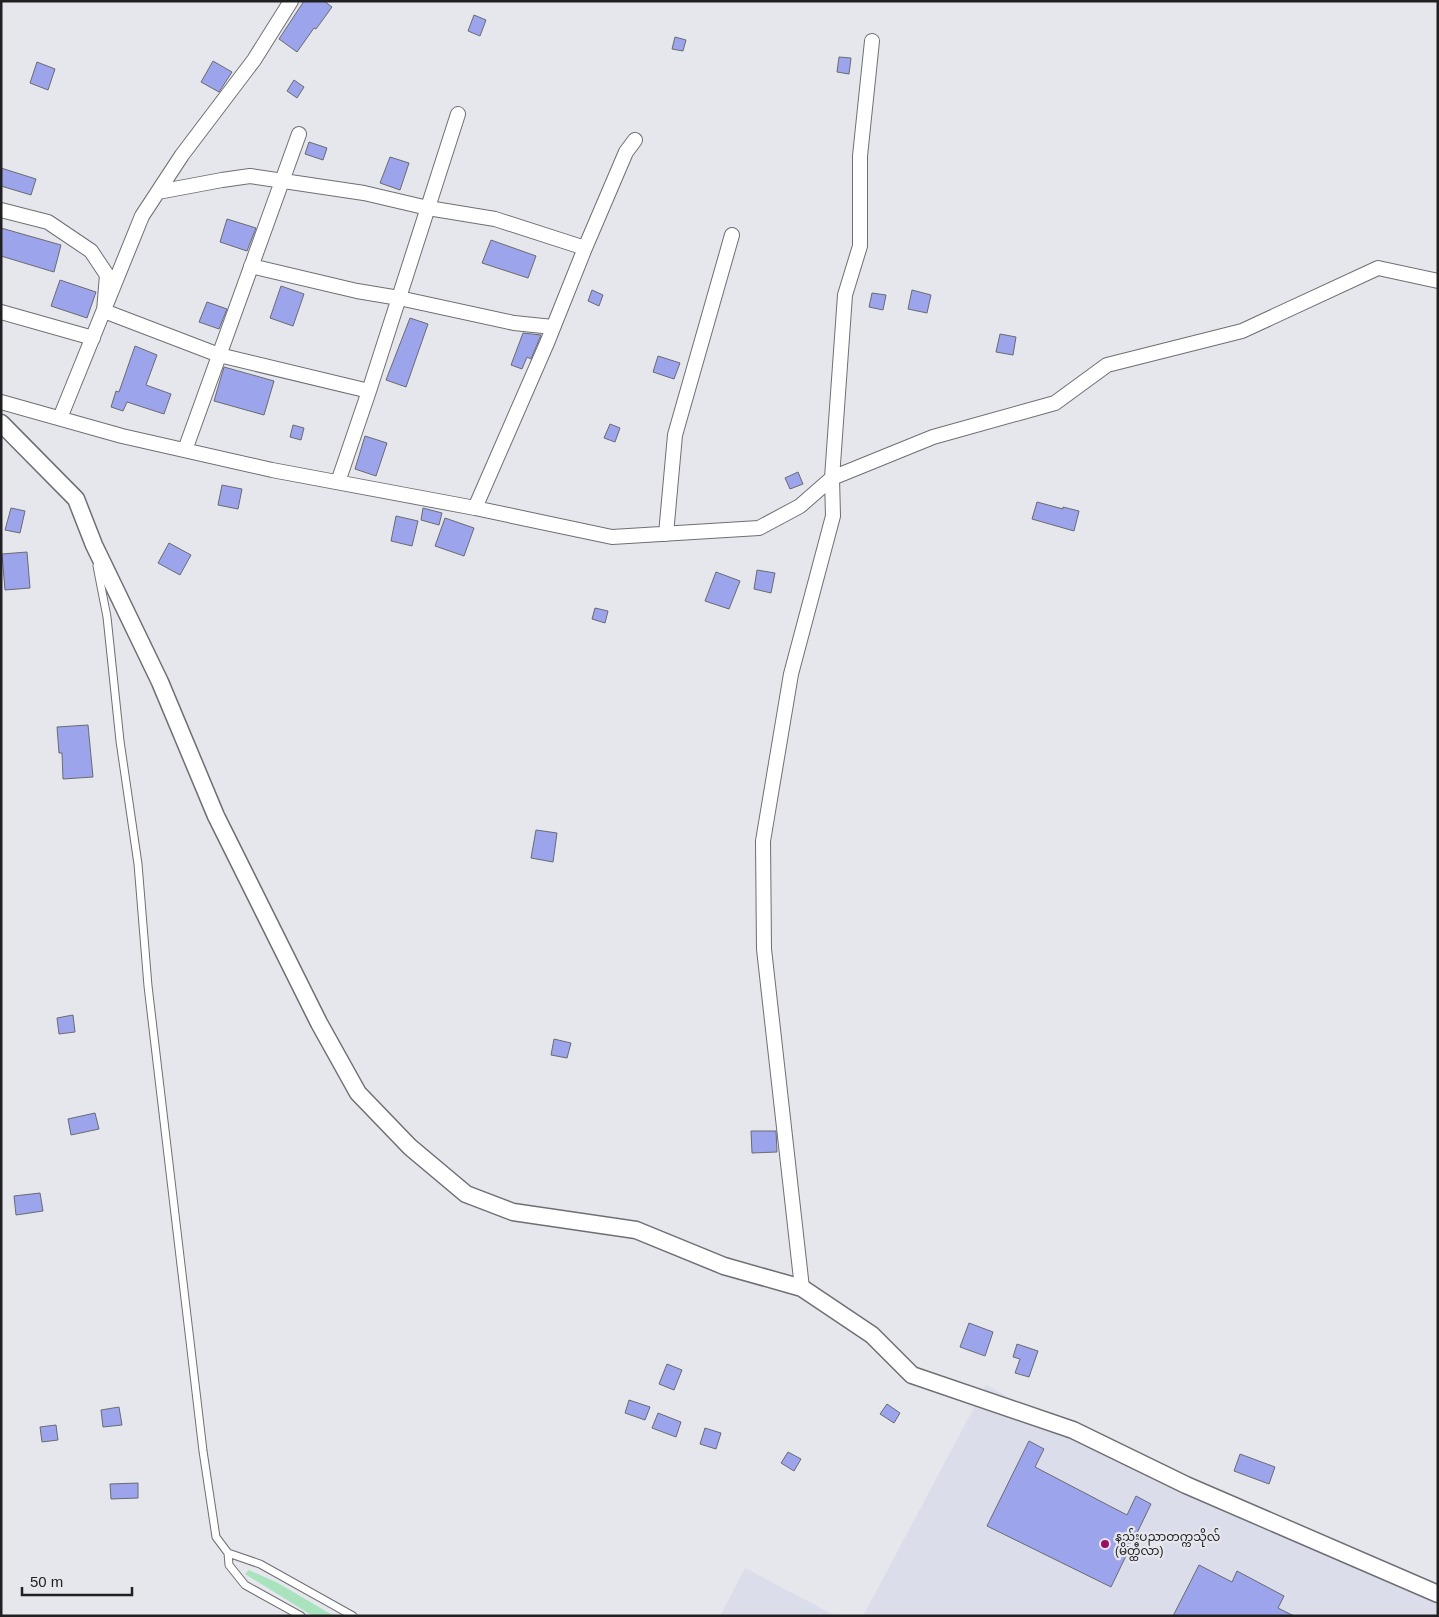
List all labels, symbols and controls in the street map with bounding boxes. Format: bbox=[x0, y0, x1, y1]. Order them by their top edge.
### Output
place label: နည်းပညာတက္ကသိုလ် (မိတ္ထီလာ) bbox=[1115, 1528, 1220, 1561]
marker: နည်းပညာတက္ကသိုလ် (မိတ္ထီလာ) bbox=[1099, 1538, 1111, 1550]
scale bar bbox=[22, 1564, 132, 1596]
text: 50 m bbox=[30, 1573, 63, 1590]

